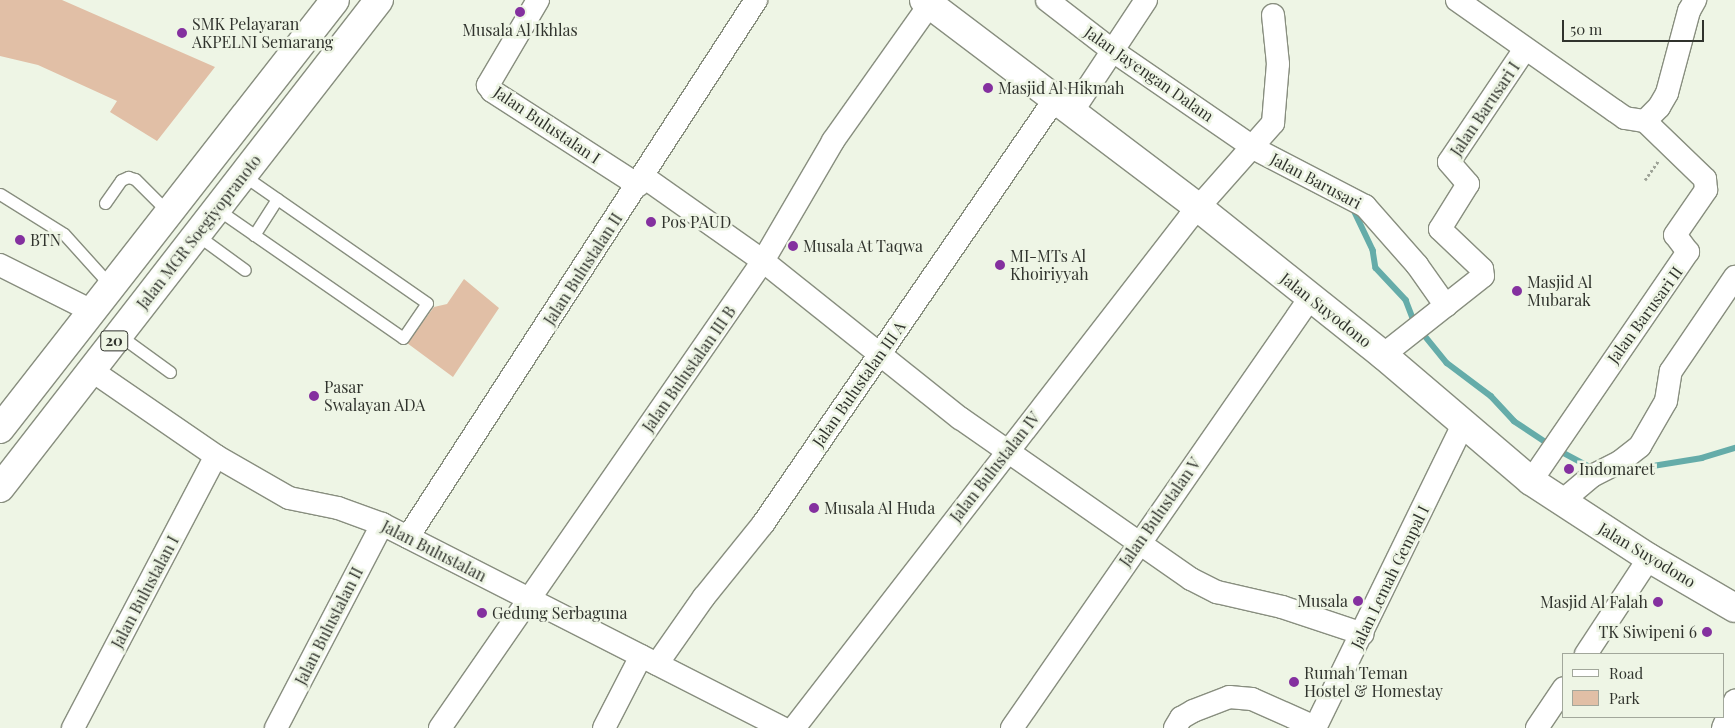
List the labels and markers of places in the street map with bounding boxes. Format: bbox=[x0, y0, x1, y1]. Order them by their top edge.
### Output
marker: Musala Al Ikhlas bbox=[514, 6, 526, 18]
place label: SMK Pelayaran AKPELNI Semarang bbox=[192, 14, 333, 52]
place label: Musala Al Ikhlas bbox=[462, 20, 578, 40]
marker: SMK Pelayaran AKPELNI Semarang bbox=[176, 27, 188, 39]
place label: Masjid Al Hikmah bbox=[998, 78, 1125, 98]
marker: Masjid Al Hikmah bbox=[982, 82, 994, 94]
place label: Pos PAUD bbox=[661, 212, 731, 232]
marker: Pos PAUD bbox=[645, 216, 657, 228]
place label: BTN bbox=[30, 230, 61, 250]
marker: BTN bbox=[14, 234, 26, 246]
place label: Musala At Taqwa bbox=[803, 236, 924, 256]
marker: Musala At Taqwa bbox=[787, 240, 799, 252]
place label: MI-MTs Al Khoiriyyah bbox=[1010, 246, 1089, 284]
marker: MI-MTs Al Khoiriyyah bbox=[994, 259, 1006, 271]
place label: Masjid Al Mubarak bbox=[1527, 272, 1593, 310]
marker: Masjid Al Mubarak bbox=[1511, 285, 1523, 297]
place label: Pasar Swalayan ADA bbox=[324, 377, 426, 415]
marker: Pasar Swalayan ADA bbox=[308, 390, 320, 402]
place label: Indomaret bbox=[1579, 459, 1655, 479]
marker: Indomaret bbox=[1563, 463, 1575, 475]
place label: Musala Al Huda bbox=[824, 498, 936, 518]
marker: Musala Al Huda bbox=[808, 502, 820, 514]
place label: Musala bbox=[1297, 591, 1348, 611]
place label: Masjid Al Falah bbox=[1539, 592, 1648, 612]
marker: Musala bbox=[1352, 595, 1364, 607]
marker: Masjid Al Falah bbox=[1652, 596, 1664, 608]
place label: Gedung Serbaguna bbox=[492, 603, 628, 623]
marker: Gedung Serbaguna bbox=[476, 607, 488, 619]
place label: TK Siwipeni 6 bbox=[1598, 622, 1697, 642]
marker: TK Siwipeni 6 bbox=[1701, 626, 1713, 638]
place label: Rumah Teman Hostel & Homestay bbox=[1304, 663, 1443, 701]
marker: Rumah Teman Hostel & Homestay bbox=[1288, 676, 1300, 688]

